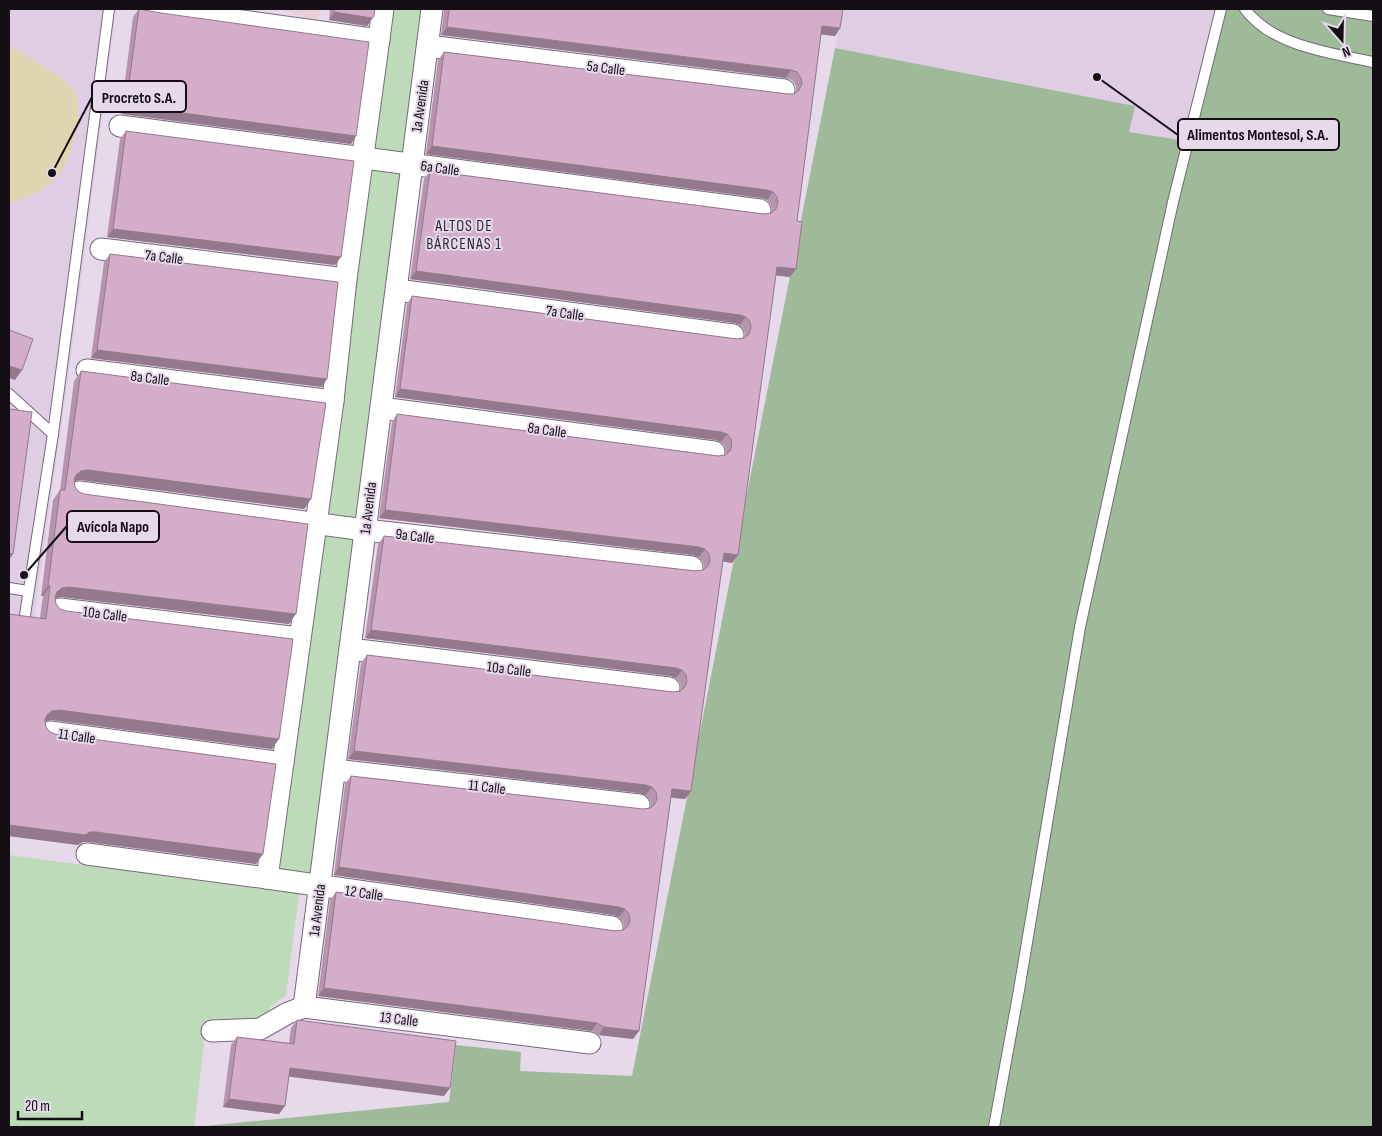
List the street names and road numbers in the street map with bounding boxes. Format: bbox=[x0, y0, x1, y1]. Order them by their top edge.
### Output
street label: 5a Calle bbox=[586, 57, 626, 80]
street label: 1a Avenida bbox=[407, 78, 434, 133]
street label: 6a Calle bbox=[419, 156, 461, 181]
street label: 7a Calle bbox=[144, 246, 184, 269]
street label: 7a Calle bbox=[545, 301, 585, 326]
street label: 8a Calle bbox=[129, 367, 171, 390]
street label: 8a Calle bbox=[526, 418, 568, 443]
street label: 1a Avenida bbox=[356, 481, 381, 535]
street label: 9a Calle bbox=[394, 525, 436, 548]
street label: 10a Calle bbox=[82, 602, 128, 627]
street label: 10a Calle bbox=[486, 657, 532, 682]
street label: 11 Calle bbox=[57, 724, 97, 748]
street label: 11 Calle bbox=[467, 776, 507, 799]
street label: 12 Calle bbox=[344, 881, 384, 906]
street label: 1a Avenida bbox=[305, 883, 330, 937]
street label: 13 Calle bbox=[379, 1008, 419, 1031]

